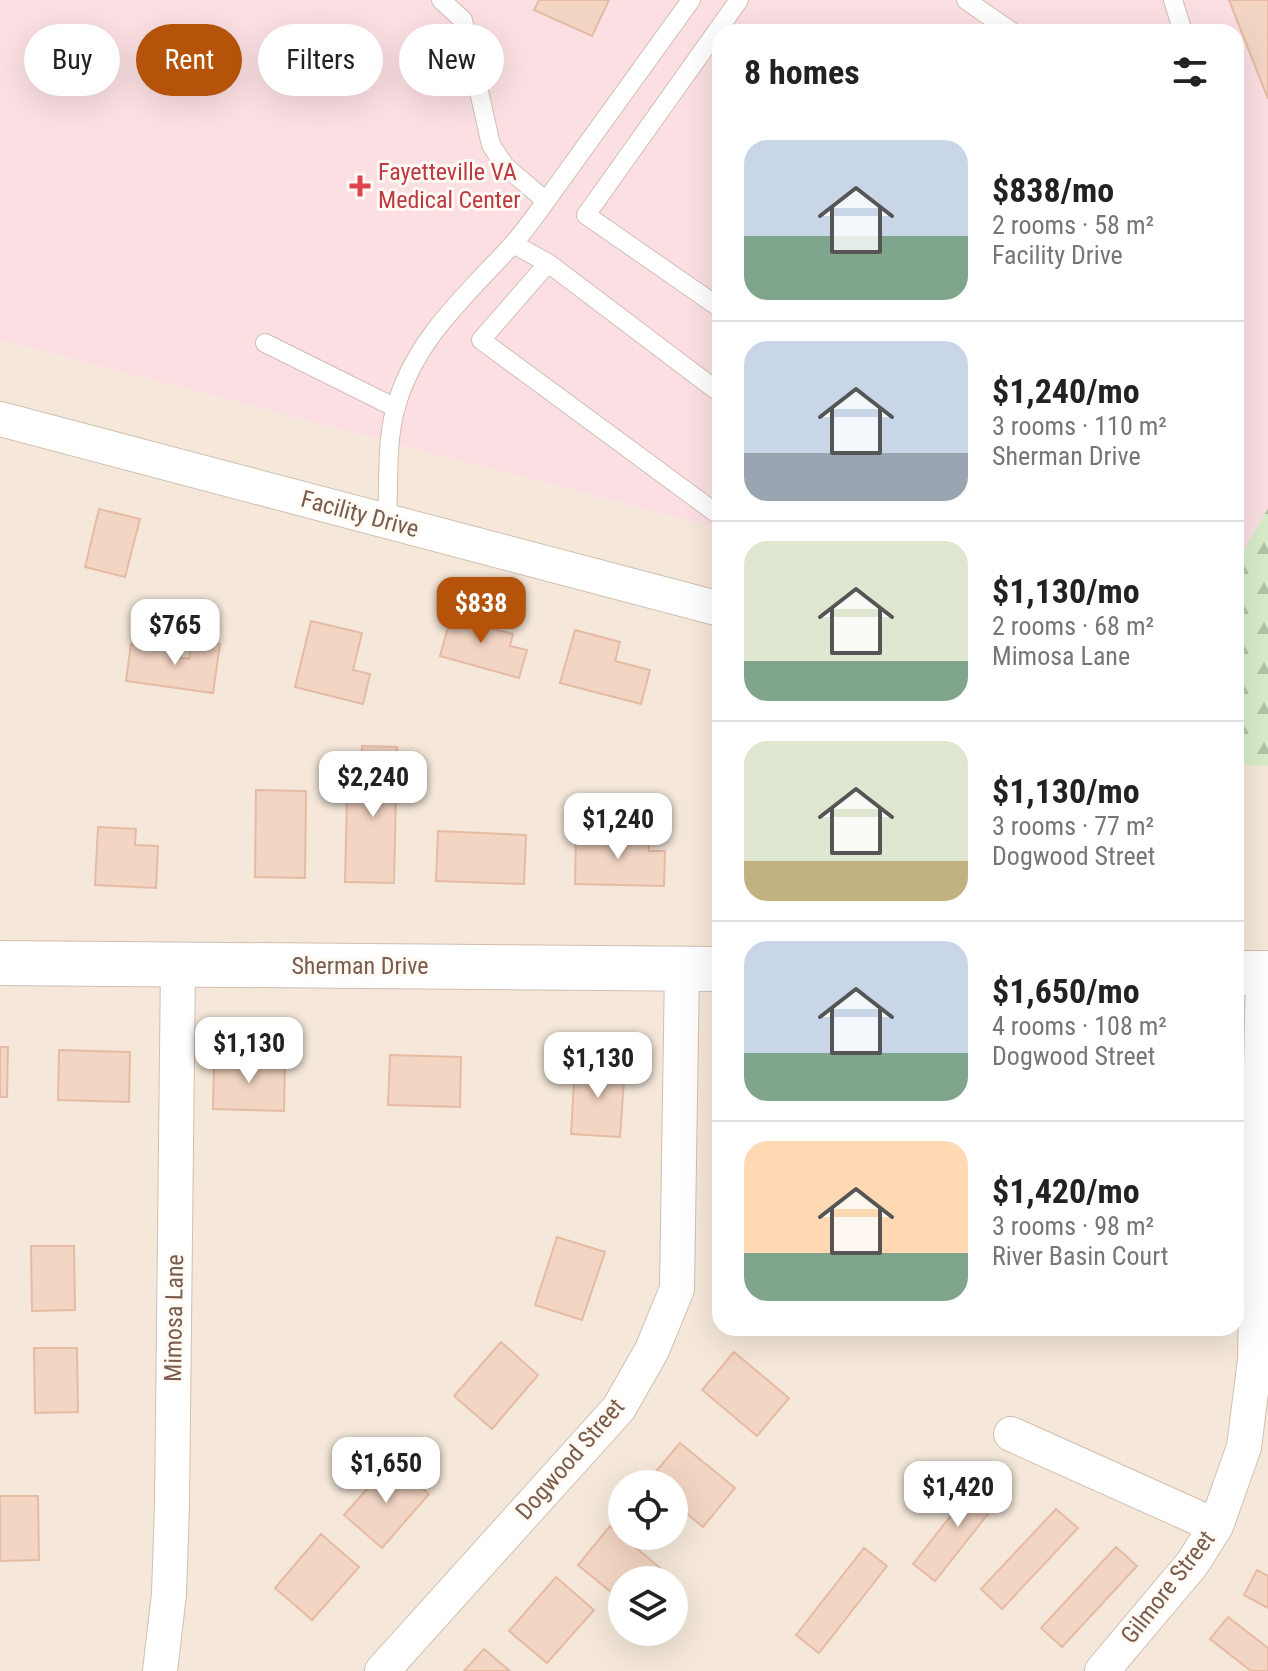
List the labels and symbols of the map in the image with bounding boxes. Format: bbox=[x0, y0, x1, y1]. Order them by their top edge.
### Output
place label: Fayetteville VA Medical Center bbox=[378, 158, 521, 214]
marker: Fayetteville VA Medical Center bbox=[349, 175, 371, 197]
street label: Facility Drive bbox=[298, 485, 422, 543]
pin: $838 bbox=[434, 577, 528, 645]
pin: $765 bbox=[128, 599, 222, 667]
pin: $2,240 bbox=[308, 751, 438, 819]
pin: $1,240 bbox=[553, 793, 683, 861]
street label: Sherman Drive bbox=[291, 952, 429, 980]
pin: $1,130 bbox=[184, 1017, 314, 1085]
pin: $1,130 bbox=[533, 1032, 663, 1100]
street label: Mimosa Lane bbox=[159, 1254, 189, 1382]
street label: Dogwood Street bbox=[510, 1393, 630, 1525]
pin: $1,650 bbox=[321, 1437, 451, 1505]
pin: $1,420 bbox=[893, 1461, 1023, 1529]
street label: Gilmore Street bbox=[1115, 1525, 1221, 1649]

